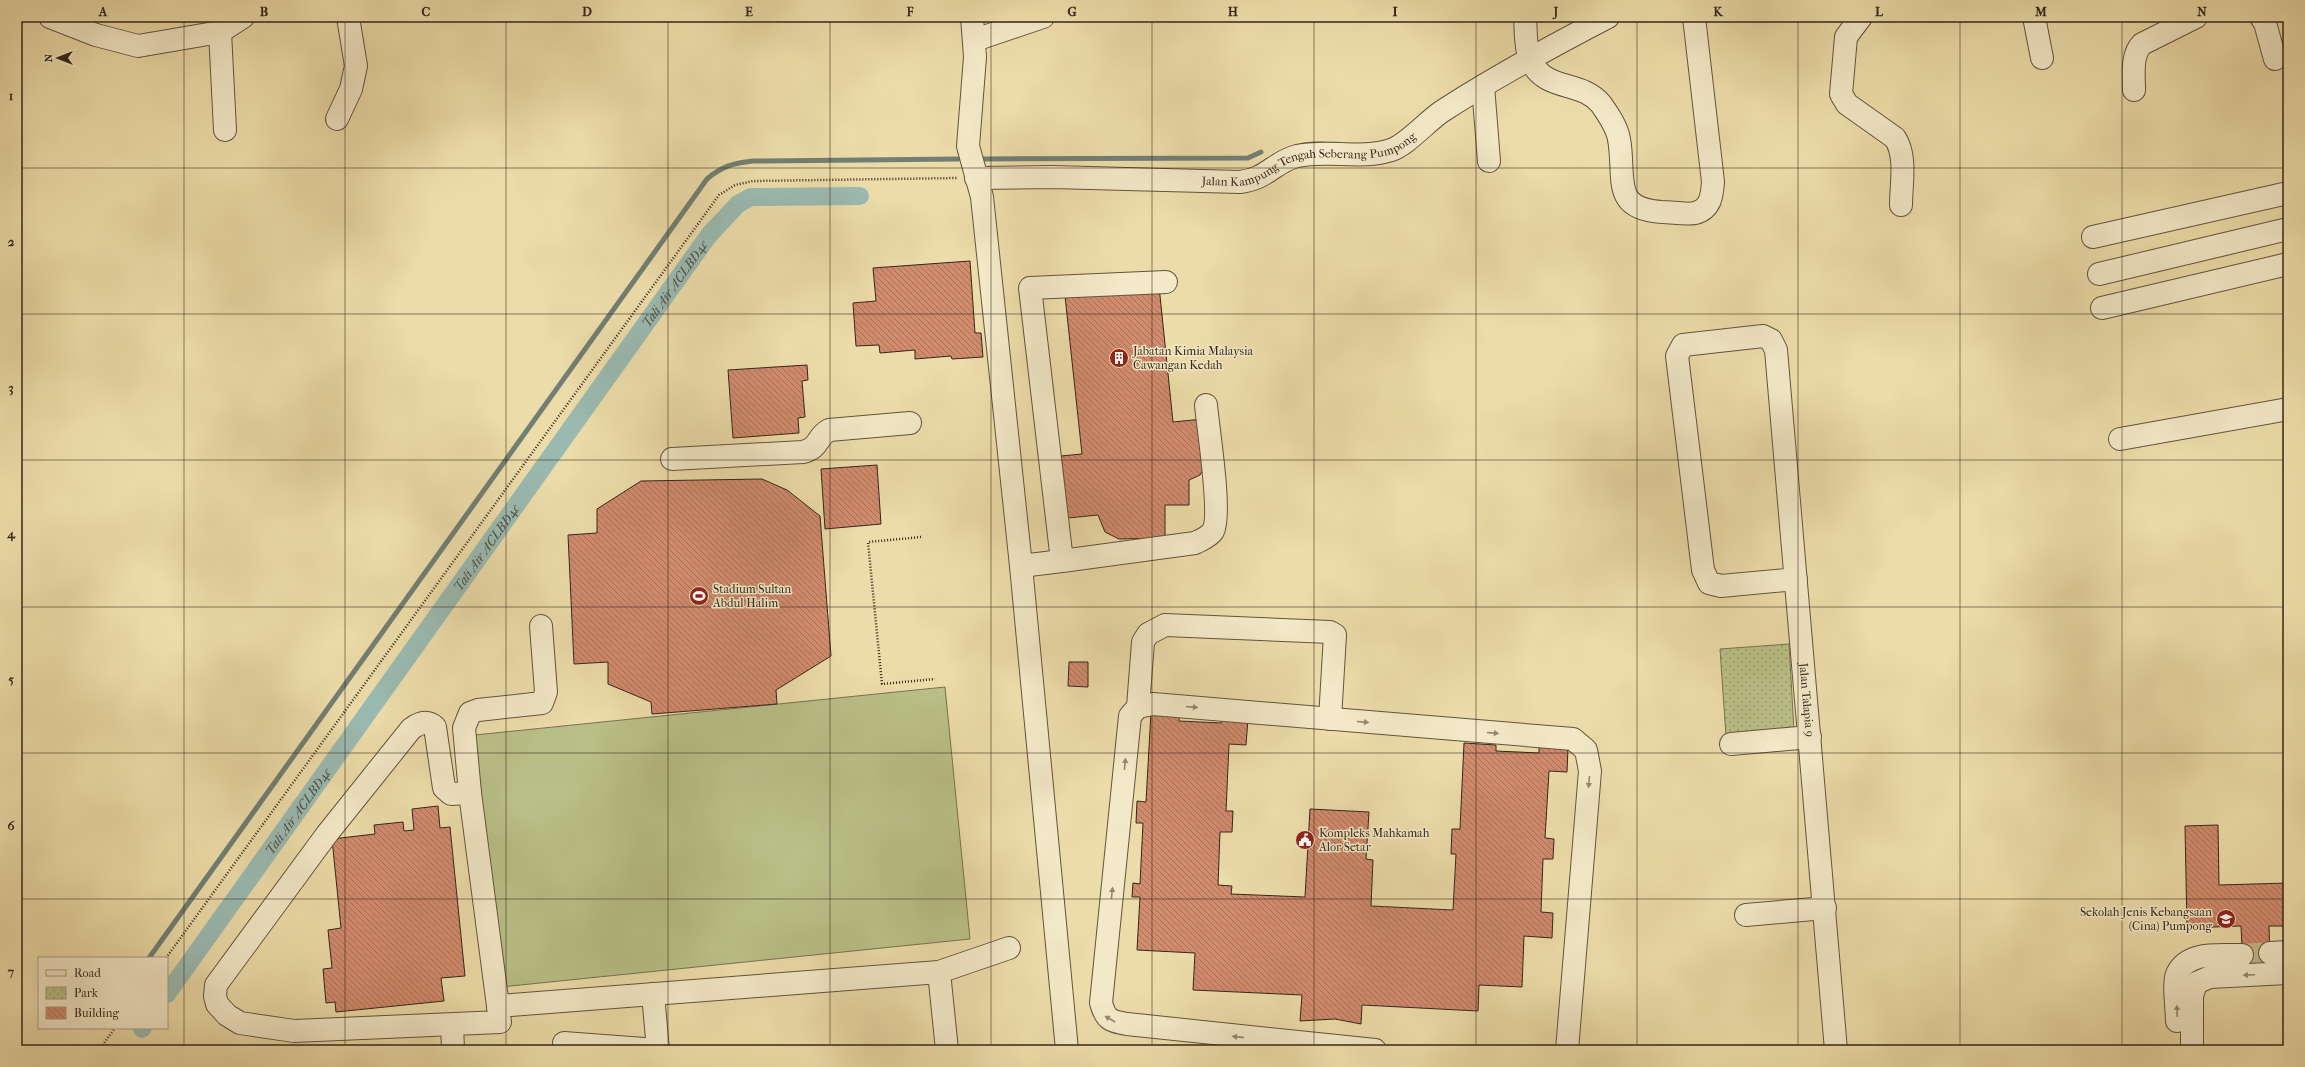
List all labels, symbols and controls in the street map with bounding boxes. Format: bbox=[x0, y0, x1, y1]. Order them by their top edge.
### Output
text: A bbox=[98, 4, 108, 19]
text: B bbox=[260, 4, 269, 19]
text: C bbox=[422, 4, 431, 19]
text: D bbox=[582, 4, 592, 19]
text: E bbox=[745, 4, 753, 19]
text: F bbox=[906, 4, 914, 19]
text: G bbox=[1067, 4, 1077, 19]
text: H bbox=[1228, 4, 1239, 19]
text: I bbox=[1392, 4, 1398, 19]
text: J bbox=[1552, 4, 1559, 20]
text: K bbox=[1713, 4, 1724, 19]
text: L bbox=[1875, 4, 1884, 19]
text: M bbox=[2034, 4, 2047, 19]
text: N bbox=[2197, 4, 2207, 19]
north arrow bbox=[38, 38, 78, 78]
text: N bbox=[42, 53, 55, 62]
text: 1 bbox=[9, 88, 14, 103]
street label: Jalan Kampung Tengah Seberang Pumpong bbox=[1201, 129, 1419, 189]
text: 2 bbox=[8, 234, 15, 249]
water label: Tali Air ACLBD4c bbox=[639, 237, 711, 330]
place label: Jabatan Kimia Malaysia Cawangan Kedah bbox=[1132, 344, 1253, 372]
building icon: Jabatan Kimia Malaysia Cawangan Kedah bbox=[1108, 347, 1130, 369]
text: 3 bbox=[8, 380, 14, 396]
water label: Tali Air ACLBD4c bbox=[450, 500, 523, 594]
text: 4 bbox=[6, 526, 16, 542]
place label: Stadium Sultan Abdul Halim bbox=[712, 582, 791, 610]
sports icon: Stadium Sultan Abdul Halim bbox=[688, 585, 710, 607]
street label: Jalan Talapia 9 bbox=[1796, 661, 1817, 738]
text: 5 bbox=[8, 672, 14, 687]
one-way arrow bbox=[1186, 704, 1198, 711]
one-way arrow bbox=[1357, 718, 1369, 725]
one-way arrow bbox=[1487, 729, 1499, 736]
one-way arrow bbox=[1122, 758, 1128, 770]
water label: Tali Air ACLBD4c bbox=[262, 764, 335, 857]
one-way arrow bbox=[1586, 776, 1593, 788]
text: 6 bbox=[7, 818, 15, 833]
place label: Kompleks Mahkamah Alor Setar bbox=[1318, 826, 1430, 854]
public building icon: Kompleks Mahkamah Alor Setar bbox=[1294, 829, 1316, 851]
one-way arrow bbox=[1109, 887, 1115, 899]
place label: Sekolah Jenis Kebangsaan (Cina) Pumpong bbox=[2080, 905, 2213, 933]
school or university icon: Sekolah Jenis Kebangsaan (Cina) Pumpong bbox=[2215, 908, 2237, 930]
legend bbox=[38, 957, 168, 1029]
text: 7 bbox=[7, 964, 15, 979]
text: Road bbox=[74, 966, 101, 980]
one-way arrow bbox=[2242, 972, 2255, 978]
text: Park bbox=[74, 986, 99, 1000]
one-way arrow bbox=[2174, 1004, 2180, 1017]
text: Building bbox=[74, 1006, 119, 1020]
one-way arrow bbox=[1105, 1015, 1116, 1022]
one-way arrow bbox=[1232, 1033, 1244, 1040]

